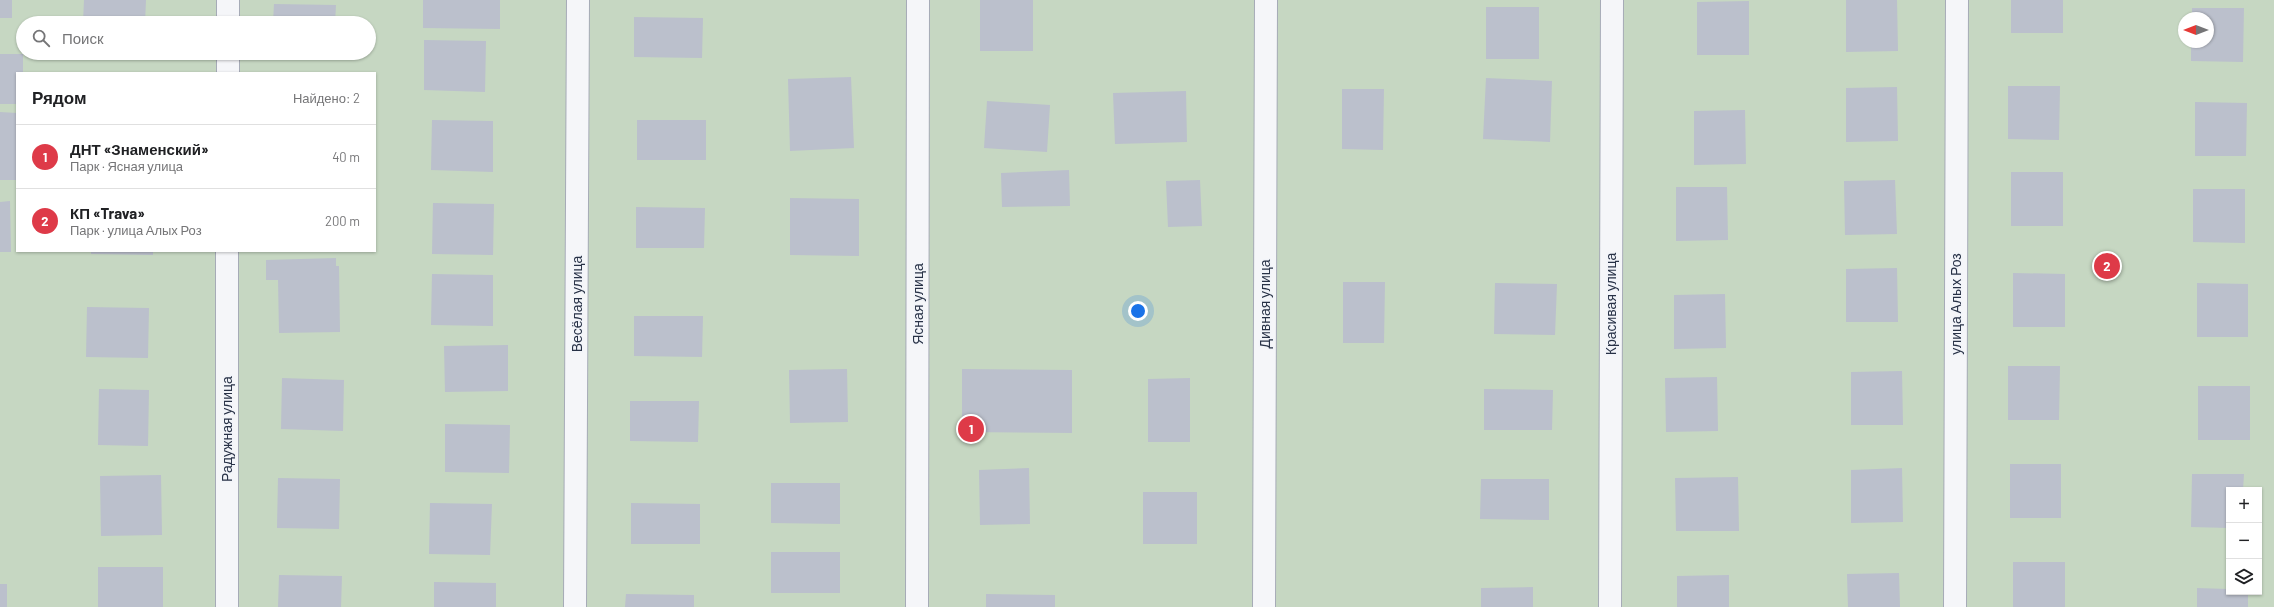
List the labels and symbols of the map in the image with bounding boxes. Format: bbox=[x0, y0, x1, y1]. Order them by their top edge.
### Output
north arrow bbox=[2178, 12, 2214, 48]
pin: 2 bbox=[2094, 251, 2120, 281]
street label: Красивая улица bbox=[1602, 253, 1619, 355]
street label: улица Алых Роз bbox=[1947, 253, 1964, 355]
street label: Весёлая улица bbox=[568, 255, 585, 352]
street label: Дивная улица bbox=[1256, 259, 1273, 349]
street label: Ясная улица bbox=[909, 263, 926, 345]
your location bbox=[1128, 301, 1148, 321]
street label: Радужная улица bbox=[218, 376, 235, 482]
pin: 1 bbox=[958, 414, 984, 444]

